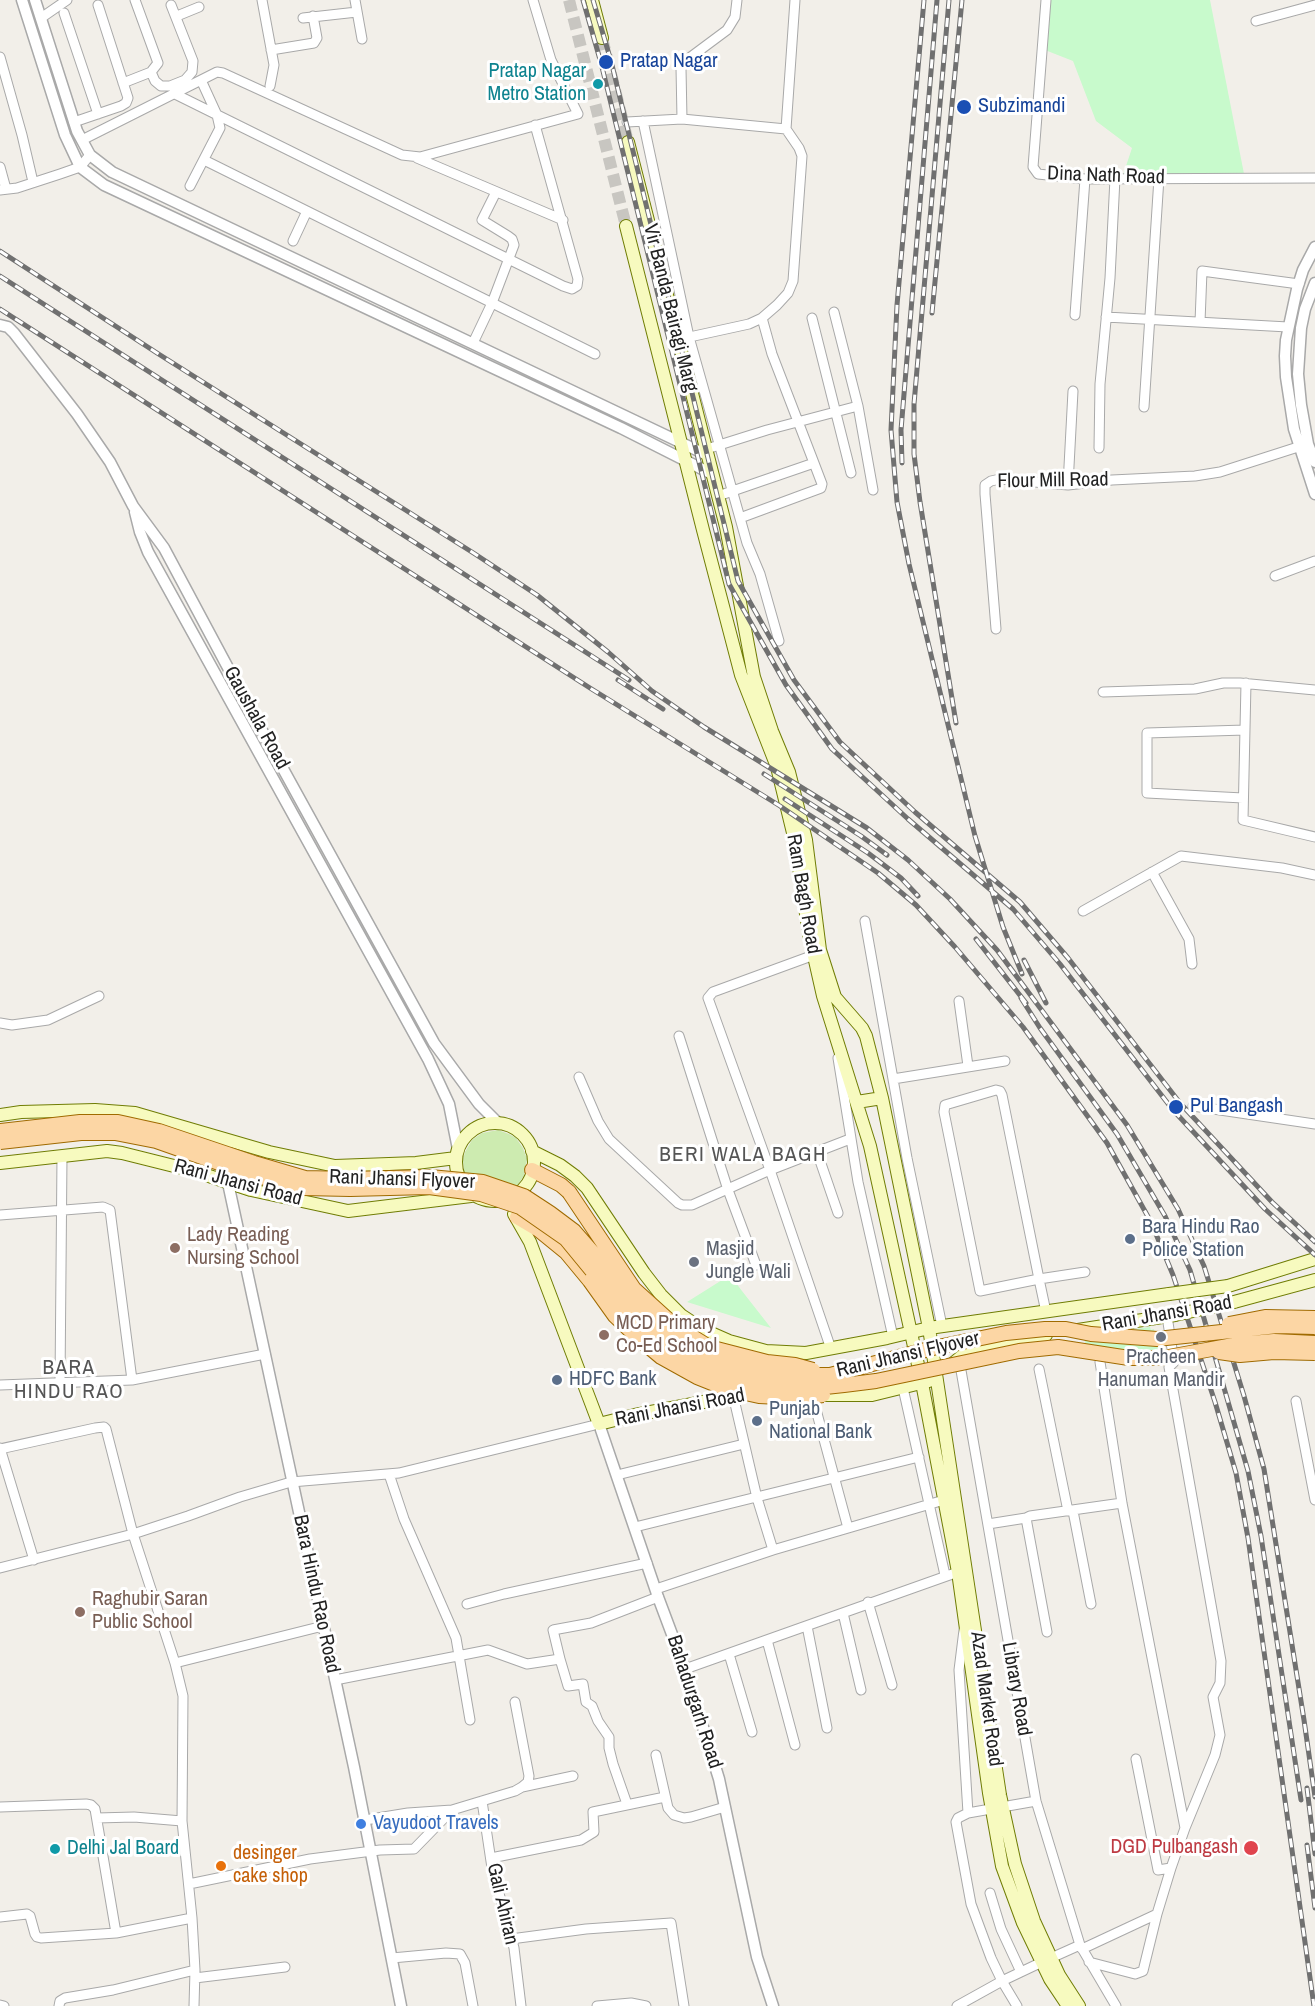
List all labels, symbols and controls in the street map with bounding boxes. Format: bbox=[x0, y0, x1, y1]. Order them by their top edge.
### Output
place label: Pratap Nagar bbox=[620, 50, 718, 74]
marker: Pratap Nagar bbox=[597, 53, 615, 71]
place label: Pratap Nagar Metro Station bbox=[488, 60, 586, 107]
marker: Pratap Nagar Metro Station bbox=[591, 77, 605, 91]
place label: Subzimandi bbox=[978, 95, 1066, 119]
marker: Subzimandi bbox=[955, 98, 973, 116]
street label: Dina Nath Road bbox=[1047, 162, 1165, 190]
street label: Vir Banda Bairagi Marg bbox=[638, 222, 702, 394]
street label: Flour Mill Road bbox=[997, 468, 1109, 494]
street label: Gaushala Road bbox=[218, 662, 294, 774]
street label: Ram Bagh Road bbox=[781, 832, 825, 956]
place label: Pul Bangash bbox=[1190, 1095, 1283, 1119]
marker: Pul Bangash bbox=[1167, 1098, 1185, 1116]
district label: BERI WALA BAGH bbox=[659, 1142, 827, 1168]
street label: Rani Jhansi Road bbox=[171, 1154, 305, 1212]
street label: Rani Jhansi Flyover bbox=[329, 1165, 475, 1195]
place label: Bara Hindu Rao Police Station bbox=[1142, 1216, 1260, 1263]
place label: Lady Reading Nursing School bbox=[187, 1224, 299, 1271]
marker: Bara Hindu Rao Police Station bbox=[1123, 1232, 1137, 1246]
place label: Masjid Jungle Wali bbox=[706, 1238, 791, 1285]
marker: Lady Reading Nursing School bbox=[168, 1241, 182, 1255]
marker: Masjid Jungle Wali bbox=[687, 1255, 701, 1269]
street label: Rani Jhansi Road bbox=[1100, 1291, 1234, 1337]
place label: MCD Primary Co-Ed School bbox=[616, 1312, 717, 1359]
street label: Rani Jhansi Flyover bbox=[834, 1327, 982, 1383]
marker: MCD Primary Co-Ed School bbox=[597, 1328, 611, 1342]
marker: Pracheen Hanuman Mandir bbox=[1154, 1330, 1168, 1344]
place label: Pracheen Hanuman Mandir bbox=[1098, 1346, 1224, 1393]
district label: BARA HINDU RAO bbox=[14, 1355, 124, 1405]
place label: HDFC Bank bbox=[569, 1368, 656, 1392]
marker: HDFC Bank bbox=[550, 1373, 564, 1387]
street label: Rani Jhansi Road bbox=[613, 1384, 747, 1432]
place label: Punjab National Bank bbox=[769, 1398, 872, 1445]
marker: Punjab National Bank bbox=[750, 1414, 764, 1428]
street label: Bara Hindu Rao Road bbox=[287, 1513, 345, 1675]
place label: Raghubir Saran Public School bbox=[92, 1588, 208, 1635]
marker: Raghubir Saran Public School bbox=[73, 1605, 87, 1619]
street label: Azad Market Road bbox=[965, 1630, 1007, 1768]
street label: Bahadurgarh Road bbox=[661, 1632, 727, 1772]
street label: Library Road bbox=[996, 1640, 1036, 1738]
place label: Vayudoot Travels bbox=[373, 1812, 499, 1836]
marker: Vayudoot Travels bbox=[354, 1817, 368, 1831]
place label: DGD Pulbangash bbox=[1110, 1836, 1238, 1860]
place label: Delhi Jal Board bbox=[67, 1837, 179, 1861]
marker: DGD Pulbangash bbox=[1242, 1839, 1260, 1857]
marker: Delhi Jal Board bbox=[48, 1842, 62, 1856]
place label: desinger cake shop bbox=[233, 1842, 308, 1889]
marker: desinger cake shop bbox=[214, 1859, 228, 1873]
street label: Gali Ahiran bbox=[481, 1861, 523, 1947]

